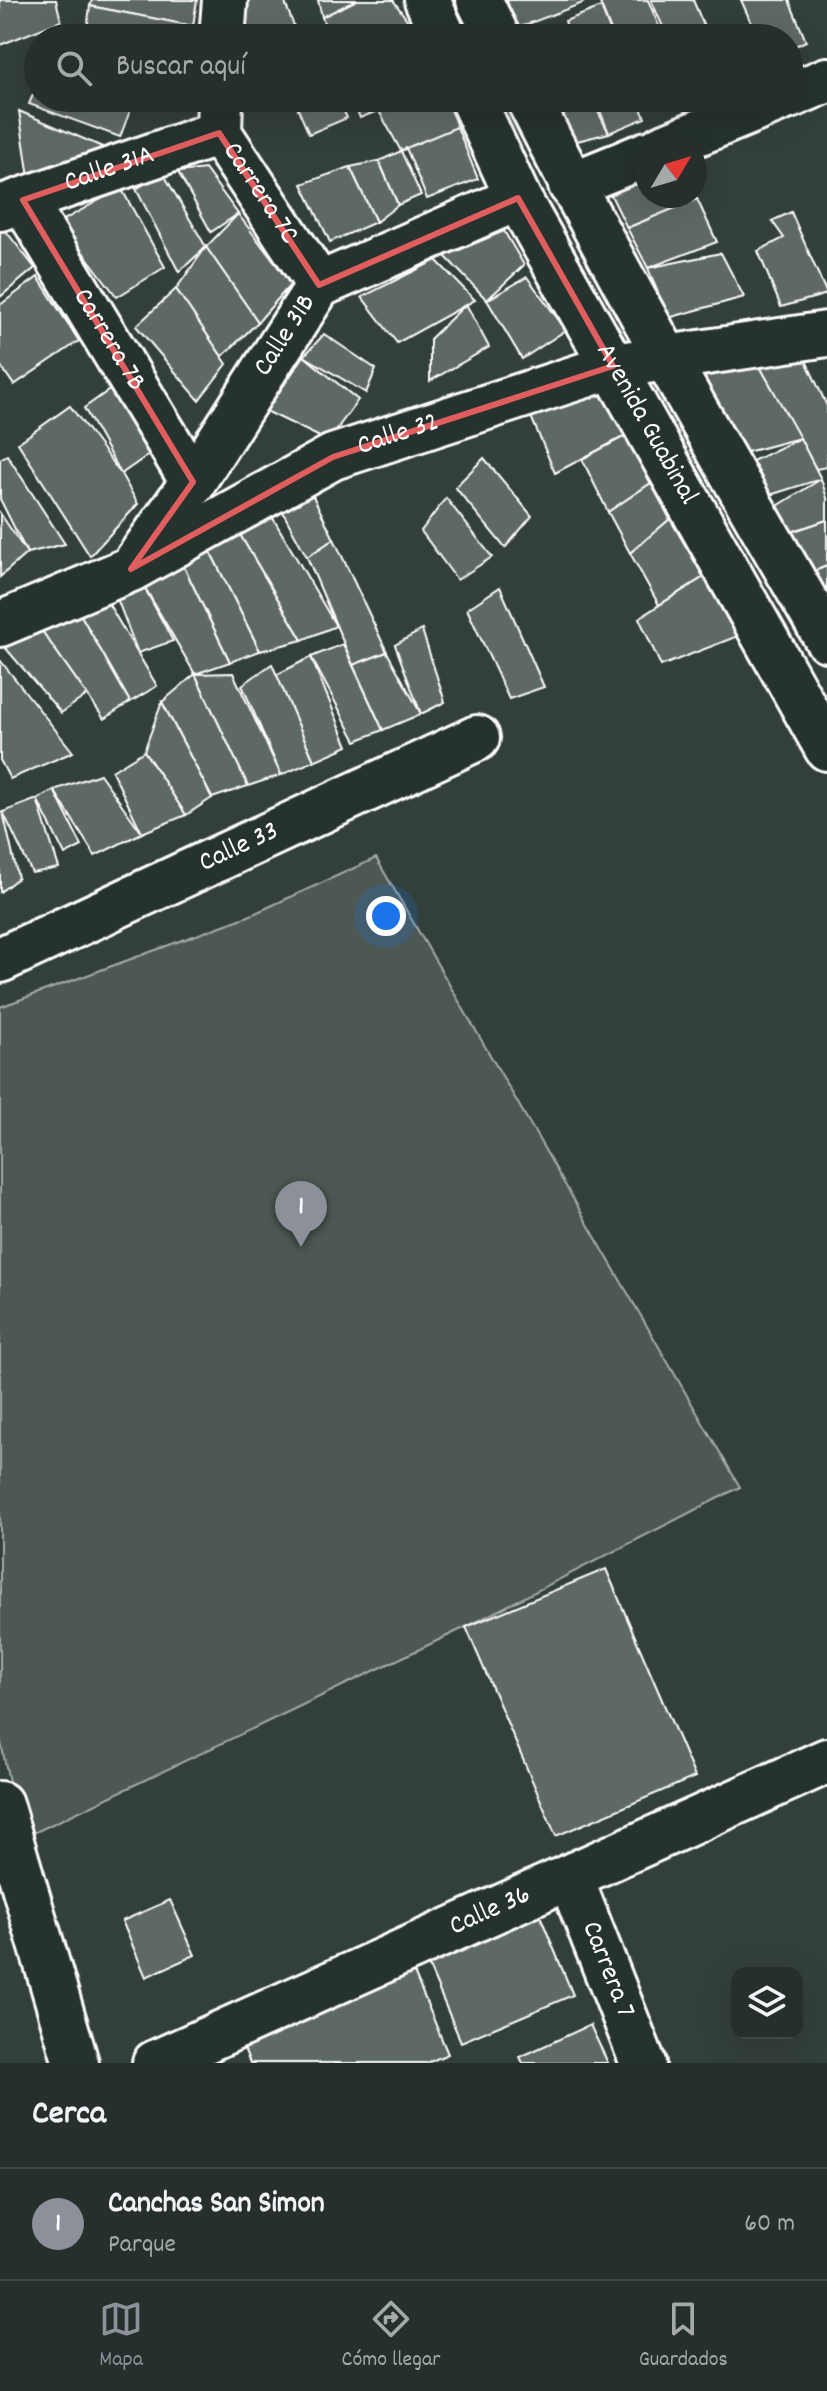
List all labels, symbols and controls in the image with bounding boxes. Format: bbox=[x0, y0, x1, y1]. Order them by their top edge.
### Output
search box bbox=[24, 24, 803, 112]
icon: search bbox=[52, 46, 96, 90]
text: Buscar aquí bbox=[116, 47, 246, 90]
street label: Carrera 7C bbox=[211, 135, 307, 253]
street label: Calle 31A bbox=[59, 136, 160, 204]
north arrow bbox=[635, 136, 707, 208]
street label: Carrera 7B bbox=[61, 281, 154, 400]
street label: Calle 31B bbox=[245, 287, 328, 385]
street label: Avenida Guabinal bbox=[584, 337, 707, 513]
street label: Calle 32 bbox=[353, 404, 445, 468]
street label: Calle 33 bbox=[193, 813, 286, 884]
your location bbox=[366, 896, 406, 936]
pin: 1 bbox=[275, 1181, 327, 1247]
street label: Calle 36 bbox=[444, 1876, 538, 1948]
street label: Carrera 7 bbox=[570, 1916, 644, 2024]
map controls bbox=[731, 1967, 803, 2039]
button: layers bbox=[731, 1967, 803, 2039]
text: Cerca bbox=[32, 2091, 106, 2140]
text: Canchas San Simon bbox=[108, 2184, 325, 2227]
text: 1 bbox=[55, 2206, 61, 2243]
text: 60 m bbox=[744, 2206, 795, 2243]
text: Parque bbox=[108, 2227, 176, 2264]
tab: Mapa bbox=[99, 2297, 143, 2376]
tab: Cómo llegar bbox=[342, 2297, 440, 2376]
tab: Guardados bbox=[639, 2297, 728, 2376]

